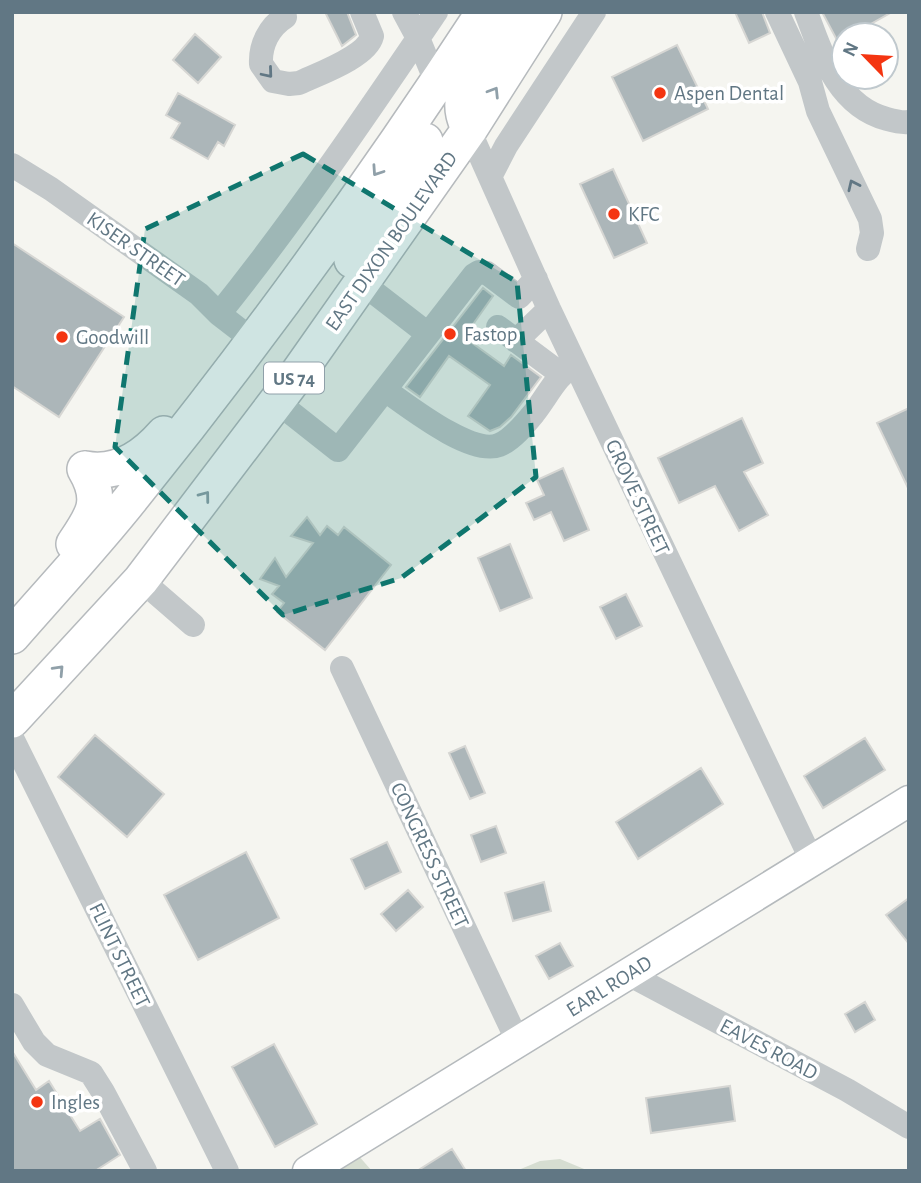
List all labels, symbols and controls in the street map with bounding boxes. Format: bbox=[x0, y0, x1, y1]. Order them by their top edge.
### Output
north arrow bbox=[830, 21, 900, 91]
text: N bbox=[840, 39, 862, 59]
one-way arrow bbox=[260, 65, 273, 78]
place label: Aspen Dental bbox=[674, 83, 784, 104]
marker: Aspen Dental bbox=[652, 85, 668, 101]
one-way arrow bbox=[485, 86, 498, 99]
street label: EAST DIXON BOULEVARD bbox=[322, 148, 461, 335]
one-way arrow bbox=[373, 163, 386, 176]
one-way arrow bbox=[847, 179, 861, 192]
place label: KFC bbox=[628, 204, 660, 225]
marker: KFC bbox=[606, 206, 622, 222]
street label: KISER STREET bbox=[83, 208, 189, 291]
place label: Fastop bbox=[464, 324, 517, 345]
marker: Fastop bbox=[442, 326, 458, 342]
place label: Goodwill bbox=[76, 327, 149, 348]
marker: Goodwill bbox=[54, 329, 70, 345]
road number: US 74 bbox=[264, 362, 324, 394]
street label: GROVE STREET bbox=[602, 436, 673, 558]
one-way arrow bbox=[196, 491, 209, 504]
one-way arrow bbox=[50, 665, 63, 678]
street label: CONGRESS STREET bbox=[387, 779, 472, 931]
street label: FLINT STREET bbox=[85, 900, 154, 1011]
street label: EARL ROAD bbox=[563, 952, 656, 1021]
street label: EAVES ROAD bbox=[716, 1015, 821, 1084]
place label: Ingles bbox=[51, 1092, 100, 1113]
marker: Ingles bbox=[29, 1094, 45, 1110]

